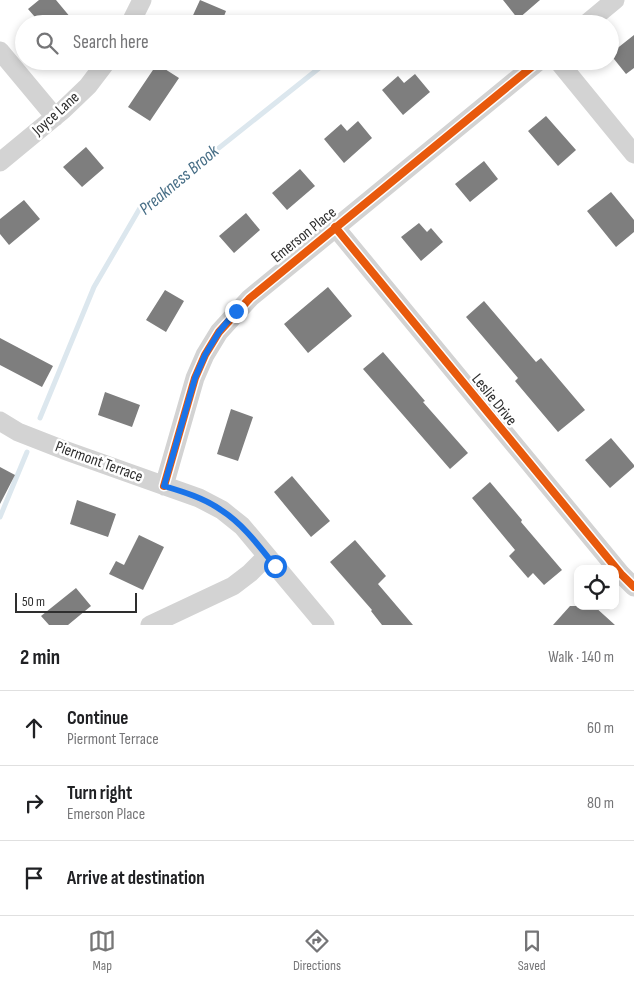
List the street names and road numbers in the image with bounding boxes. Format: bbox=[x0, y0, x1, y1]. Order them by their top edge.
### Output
street label: Joyce Lane bbox=[28, 88, 83, 141]
street label: Emerson Place bbox=[268, 203, 340, 267]
street label: Leslie Drive bbox=[467, 370, 521, 430]
street label: Piermont Terrace bbox=[53, 437, 145, 487]

